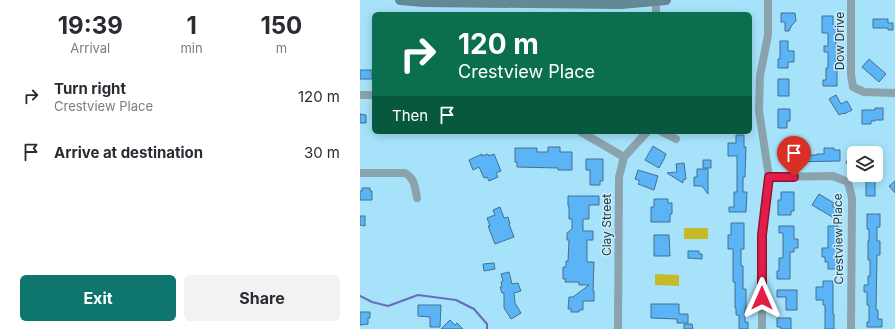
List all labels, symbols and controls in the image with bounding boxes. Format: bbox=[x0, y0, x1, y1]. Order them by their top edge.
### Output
text: 19:39 bbox=[58, 11, 123, 40]
text: 1 bbox=[186, 11, 197, 40]
text: 150 bbox=[260, 11, 302, 40]
street label: Dow Drive bbox=[832, 12, 847, 70]
text: 120 m bbox=[458, 27, 539, 61]
icon: right bbox=[392, 28, 444, 80]
text: Arrival bbox=[70, 40, 110, 56]
text: min bbox=[180, 40, 203, 56]
text: m bbox=[276, 40, 287, 56]
text: Crestview Place bbox=[458, 61, 595, 82]
text: Turn right bbox=[54, 79, 126, 98]
icon: right bbox=[20, 85, 42, 107]
text: 120 m bbox=[298, 87, 340, 106]
text: Crestview Place bbox=[54, 98, 153, 114]
icon: arrive bbox=[436, 104, 458, 126]
text: Then bbox=[392, 106, 428, 125]
pin bbox=[777, 136, 811, 177]
icon: arrive bbox=[20, 141, 42, 163]
icon: arrive bbox=[783, 142, 805, 164]
text: Arrive at destination bbox=[54, 143, 203, 162]
text: 30 m bbox=[304, 143, 340, 162]
map controls bbox=[847, 146, 883, 182]
button: layers bbox=[847, 146, 883, 182]
street label: Crestview Place bbox=[830, 193, 846, 285]
street label: Clay Street bbox=[599, 194, 614, 256]
button: Exit bbox=[20, 275, 176, 321]
button: Share bbox=[184, 275, 340, 321]
position arrow bbox=[741, 277, 783, 319]

